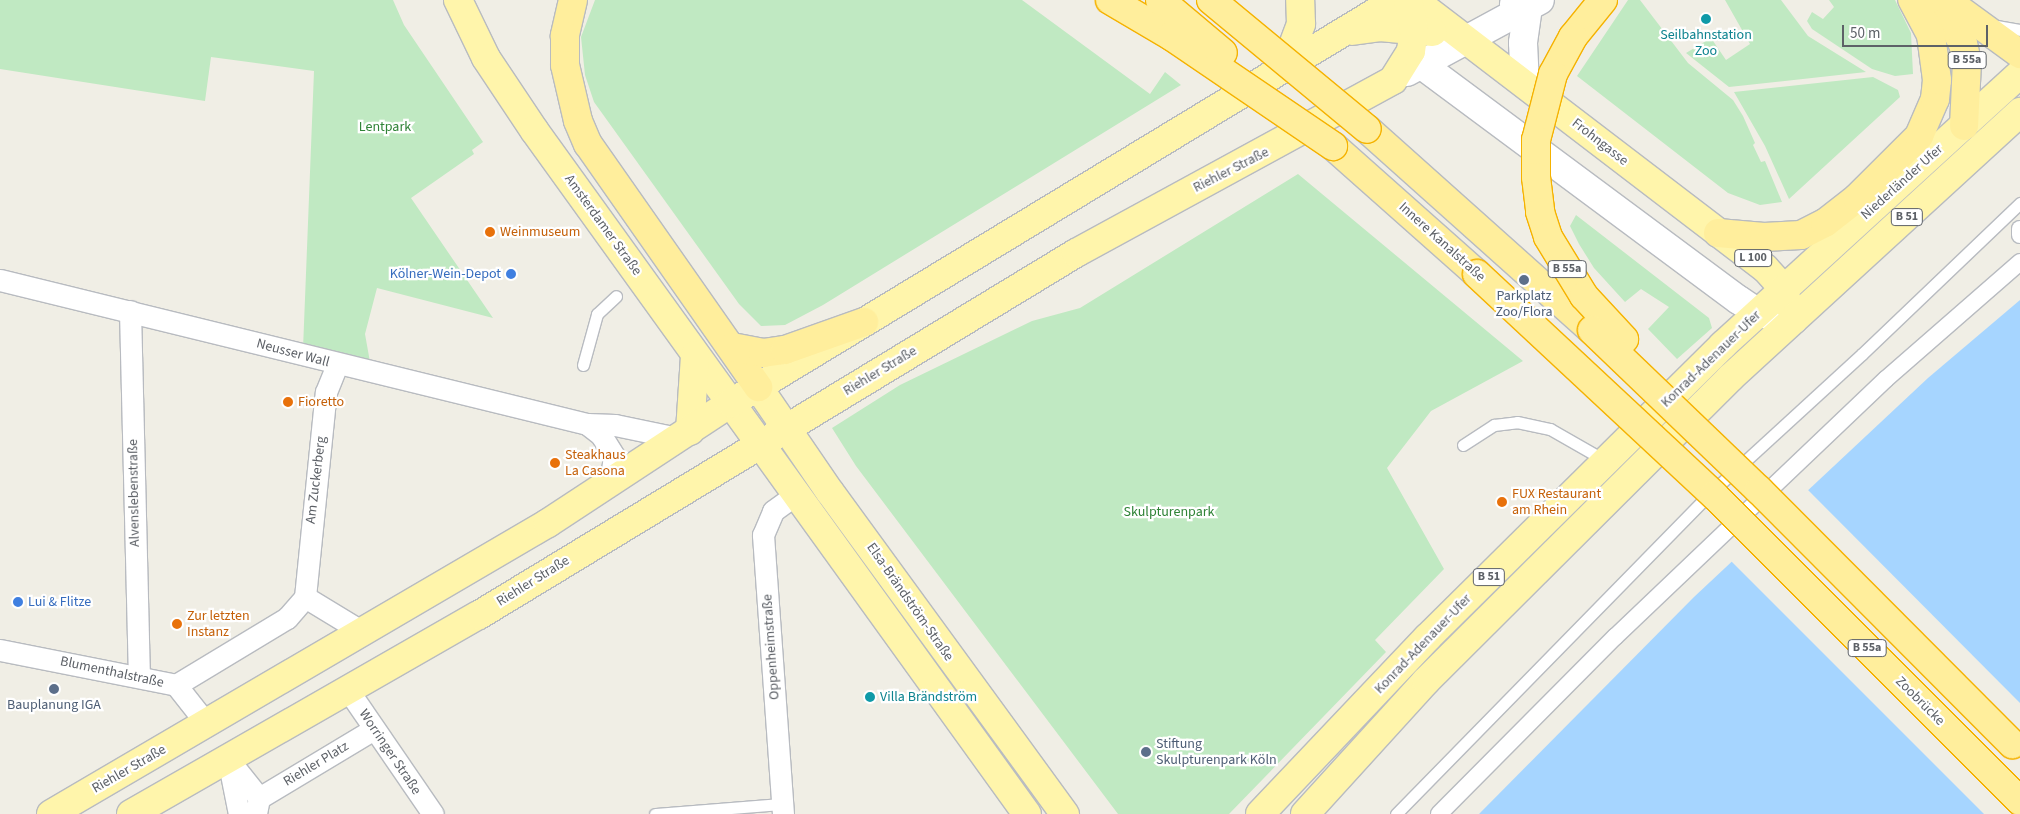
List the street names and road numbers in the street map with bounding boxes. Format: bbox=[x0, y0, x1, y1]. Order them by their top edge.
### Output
road number: B 55a bbox=[1947, 50, 1987, 70]
street label: Frohngasse bbox=[1569, 115, 1631, 169]
street label: Niederländer Ufer bbox=[1858, 141, 1946, 223]
street label: Riehler Straße bbox=[1190, 144, 1272, 196]
street label: Amsterdamer Straße bbox=[561, 171, 645, 279]
street label: Innere Kanalstraße bbox=[1395, 199, 1489, 285]
road number: B 51 bbox=[1891, 208, 1923, 226]
road number: L 100 bbox=[1733, 248, 1773, 268]
road number: B 55a bbox=[1547, 260, 1587, 278]
street label: Konrad-Adenauer-Ufer bbox=[1658, 307, 1764, 411]
street label: Neusser Wall bbox=[255, 335, 331, 371]
street label: Riehler Straße bbox=[840, 343, 920, 399]
street label: Am Zuckerberg bbox=[302, 435, 330, 525]
street label: Alvenslebenstraße bbox=[125, 439, 143, 547]
street label: Elsa-Brändström-Straße bbox=[863, 540, 957, 664]
street label: Riehler Straße bbox=[494, 552, 572, 610]
road number: B 51 bbox=[1473, 568, 1505, 586]
street label: Konrad-Adenauer-Ufer bbox=[1371, 591, 1475, 697]
street label: Oppenheimstraße bbox=[759, 594, 783, 700]
road number: B 55a bbox=[1847, 638, 1887, 658]
street label: Blumenthalstraße bbox=[59, 653, 165, 691]
street label: Zoobrücke bbox=[1892, 673, 1948, 729]
street label: Worringer Straße bbox=[355, 706, 425, 798]
street label: Riehler Platz bbox=[280, 738, 352, 790]
street label: Riehler Straße bbox=[89, 741, 169, 797]

